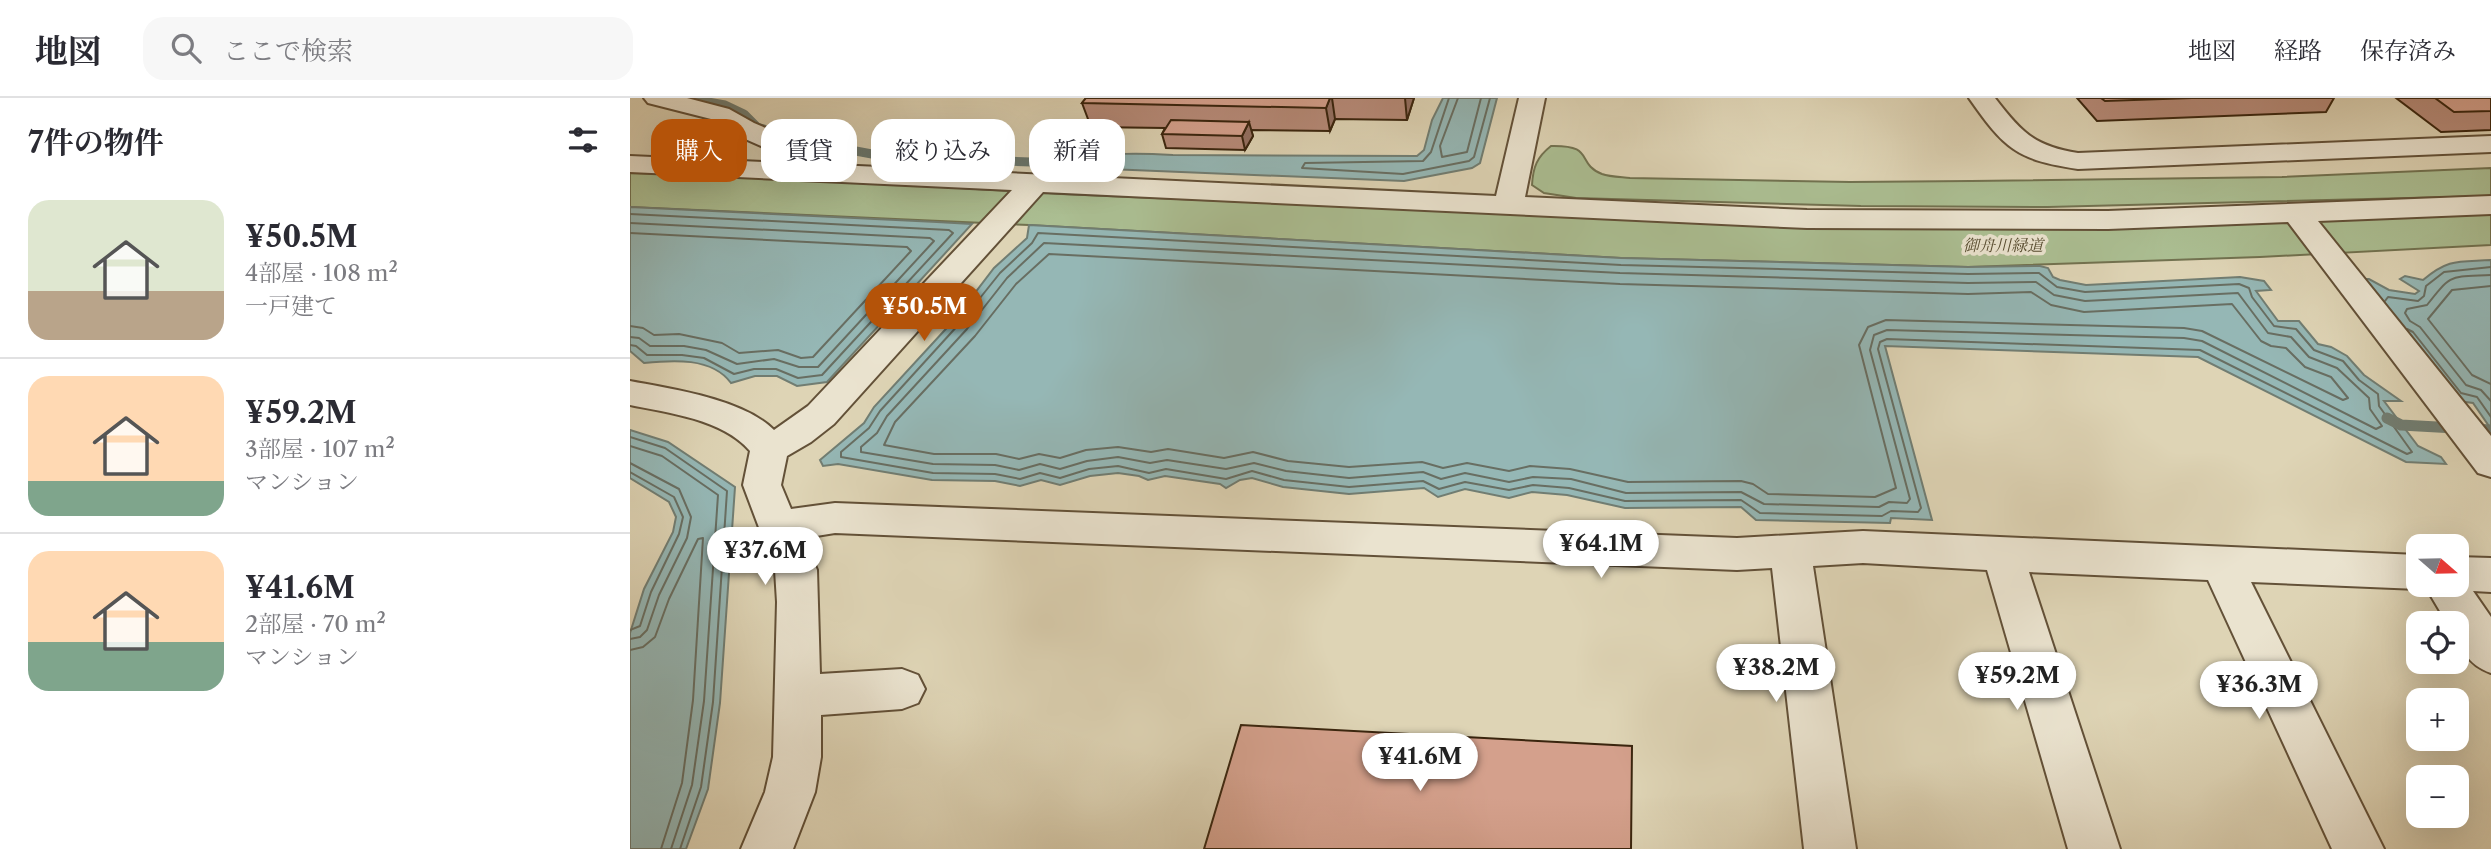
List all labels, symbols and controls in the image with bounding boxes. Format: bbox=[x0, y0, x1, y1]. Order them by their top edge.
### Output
search box bbox=[143, 17, 633, 80]
icon: search bbox=[167, 29, 205, 67]
text: 地図 bbox=[35, 31, 101, 72]
text: ここで検索 bbox=[223, 35, 353, 67]
text: 地図 bbox=[2188, 36, 2236, 65]
text: 経路 bbox=[2274, 36, 2322, 65]
text: 保存済み bbox=[2360, 36, 2456, 65]
chip: 購入 bbox=[651, 119, 747, 182]
chip: 賃貸 bbox=[761, 119, 857, 182]
chip: 絞り込み bbox=[871, 119, 1015, 182]
chip: 新着 bbox=[1029, 119, 1125, 182]
icon: filters bbox=[564, 121, 602, 159]
text: 7件の物件 bbox=[28, 124, 164, 161]
text: ¥50.5M bbox=[245, 218, 358, 255]
icon: home bbox=[84, 228, 168, 312]
park label: 御舟川緑道 bbox=[1963, 235, 2046, 255]
text: 4部屋 · 108 m² bbox=[245, 259, 398, 287]
pin: ¥50.5M bbox=[867, 284, 981, 343]
text: 一戸建て bbox=[245, 292, 337, 320]
text: ¥50.5M bbox=[881, 292, 967, 320]
text: ¥59.2M bbox=[245, 394, 357, 431]
icon: home bbox=[84, 404, 168, 488]
text: 3部屋 · 107 m² bbox=[245, 435, 395, 463]
text: マンション bbox=[245, 468, 359, 496]
pin: ¥64.1M bbox=[1544, 520, 1658, 580]
pin: ¥37.6M bbox=[708, 528, 822, 587]
text: ¥64.1M bbox=[1559, 529, 1643, 557]
north arrow bbox=[2406, 534, 2469, 597]
map controls bbox=[2406, 534, 2469, 828]
text: ¥37.6M bbox=[723, 536, 807, 564]
text: ¥41.6M bbox=[245, 569, 355, 606]
icon: home bbox=[84, 579, 168, 663]
text: 2部屋 · 70 m² bbox=[245, 610, 386, 638]
button: locate bbox=[2406, 611, 2469, 674]
text: マンション bbox=[245, 643, 359, 671]
pin: ¥38.2M bbox=[1719, 644, 1833, 704]
pin: ¥59.2M bbox=[1960, 652, 2074, 712]
text: ¥38.2M bbox=[1732, 653, 1820, 681]
text: ¥59.2M bbox=[1974, 661, 2060, 689]
pin: ¥36.3M bbox=[2202, 662, 2316, 721]
text: ¥36.3M bbox=[2216, 670, 2302, 698]
button: + bbox=[2406, 688, 2469, 751]
pin: ¥41.6M bbox=[1363, 734, 1477, 793]
text: ¥41.6M bbox=[1378, 742, 1462, 770]
button: − bbox=[2406, 765, 2469, 828]

